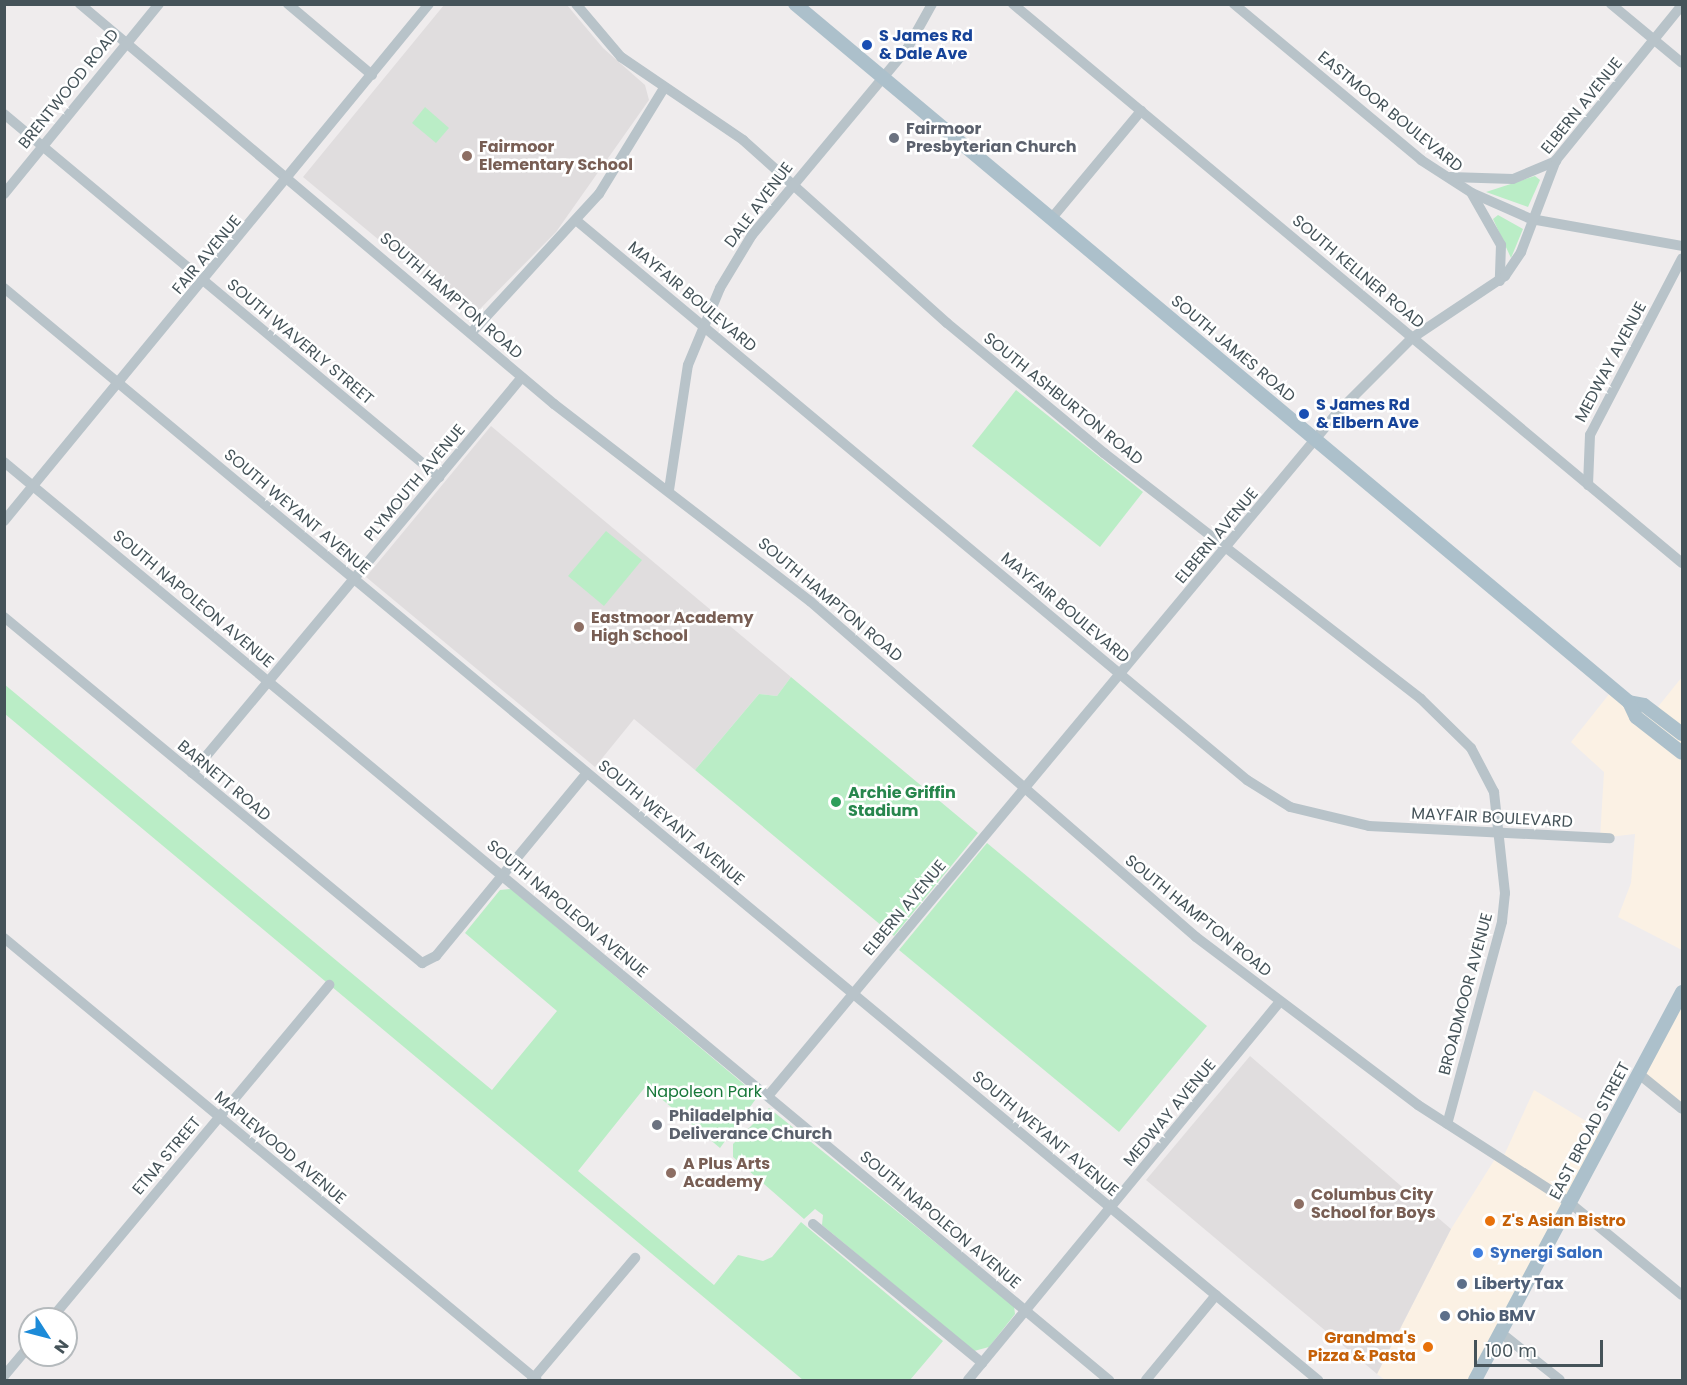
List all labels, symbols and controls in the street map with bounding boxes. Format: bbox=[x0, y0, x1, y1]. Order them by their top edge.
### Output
street label: BRENTWOOD ROAD bbox=[15, 25, 123, 153]
place label: S James Rd & Dale Ave bbox=[879, 26, 973, 64]
marker: S James Rd & Dale Ave bbox=[860, 38, 874, 52]
street label: EASTMOOR BOULEVARD bbox=[1314, 48, 1466, 176]
street label: ELBERN AVENUE bbox=[1537, 54, 1627, 158]
place label: Fairmoor Presbyterian Church bbox=[906, 119, 1077, 157]
marker: Fairmoor Presbyterian Church bbox=[887, 131, 901, 145]
place label: Fairmoor Elementary School bbox=[479, 137, 633, 175]
marker: Fairmoor Elementary School bbox=[460, 149, 474, 163]
street label: DALE AVENUE bbox=[721, 159, 797, 251]
street label: SOUTH KELLNER ROAD bbox=[1288, 211, 1428, 333]
street label: FAIR AVENUE bbox=[169, 212, 245, 298]
street label: SOUTH HAMPTON ROAD bbox=[376, 229, 526, 363]
street label: MAYFAIR BOULEVARD bbox=[624, 238, 760, 356]
street label: SOUTH WAVERLY STREET bbox=[223, 275, 377, 409]
street label: SOUTH JAMES ROAD bbox=[1167, 291, 1299, 407]
street label: MEDWAY AVENUE bbox=[1571, 299, 1651, 425]
street label: SOUTH ASHBURTON ROAD bbox=[979, 329, 1147, 469]
place label: S James Rd & Elbern Ave bbox=[1316, 395, 1419, 433]
marker: S James Rd & Elbern Ave bbox=[1297, 407, 1311, 421]
street label: PLYMOUTH AVENUE bbox=[360, 421, 470, 545]
street label: SOUTH WEYANT AVENUE bbox=[220, 445, 374, 579]
street label: ELBERN AVENUE bbox=[1172, 484, 1262, 588]
street label: SOUTH NAPOLEON AVENUE bbox=[109, 526, 277, 672]
street label: SOUTH HAMPTON ROAD bbox=[754, 534, 906, 666]
street label: MAYFAIR BOULEVARD bbox=[997, 549, 1133, 667]
place label: Eastmoor Academy High School bbox=[591, 608, 754, 646]
marker: Eastmoor Academy High School bbox=[572, 620, 586, 634]
street label: BARNETT ROAD bbox=[173, 736, 275, 826]
street label: SOUTH WEYANT AVENUE bbox=[594, 756, 748, 890]
place label: Archie Griffin Stadium bbox=[848, 783, 956, 821]
marker: Archie Griffin Stadium bbox=[829, 795, 843, 809]
street label: MAYFAIR BOULEVARD bbox=[1411, 804, 1573, 832]
street label: SOUTH NAPOLEON AVENUE bbox=[483, 836, 651, 982]
street label: SOUTH HAMPTON ROAD bbox=[1121, 851, 1275, 981]
street label: ELBERN AVENUE bbox=[860, 856, 950, 960]
street label: BROADMOOR AVENUE bbox=[1435, 911, 1497, 1077]
street label: MEDWAY AVENUE bbox=[1120, 1056, 1220, 1170]
street label: EAST BROAD STREET bbox=[1546, 1059, 1634, 1203]
street label: SOUTH WEYANT AVENUE bbox=[968, 1067, 1122, 1201]
park label: Napoleon Park bbox=[646, 1082, 762, 1102]
street label: MAPLEWOOD AVENUE bbox=[210, 1088, 350, 1208]
place label: Philadelphia Deliverance Church bbox=[669, 1106, 832, 1144]
street label: ETNA STREET bbox=[129, 1113, 205, 1199]
marker: Philadelphia Deliverance Church bbox=[650, 1118, 664, 1132]
street label: SOUTH NAPOLEON AVENUE bbox=[856, 1147, 1024, 1293]
place label: A Plus Arts Academy bbox=[683, 1154, 770, 1192]
marker: A Plus Arts Academy bbox=[664, 1166, 678, 1180]
place label: Columbus City School for Boys bbox=[1311, 1185, 1436, 1223]
marker: Columbus City School for Boys bbox=[1292, 1197, 1306, 1211]
place label: Z's Asian Bistro bbox=[1502, 1211, 1626, 1231]
marker: Z's Asian Bistro bbox=[1483, 1214, 1497, 1228]
place label: Synergi Salon bbox=[1490, 1243, 1603, 1263]
marker: Synergi Salon bbox=[1471, 1246, 1485, 1260]
place label: Liberty Tax bbox=[1474, 1274, 1564, 1294]
marker: Liberty Tax bbox=[1455, 1277, 1469, 1291]
place label: Ohio BMV bbox=[1457, 1306, 1536, 1326]
north arrow bbox=[18, 1307, 78, 1367]
marker: Ohio BMV bbox=[1438, 1309, 1452, 1323]
place label: Grandma's Pizza & Pasta bbox=[1308, 1328, 1416, 1366]
scale bar bbox=[1477, 1328, 1606, 1366]
text: N bbox=[49, 1335, 74, 1358]
text: 100 m bbox=[1485, 1338, 1537, 1363]
marker: Grandma's Pizza & Pasta bbox=[1421, 1340, 1435, 1354]

